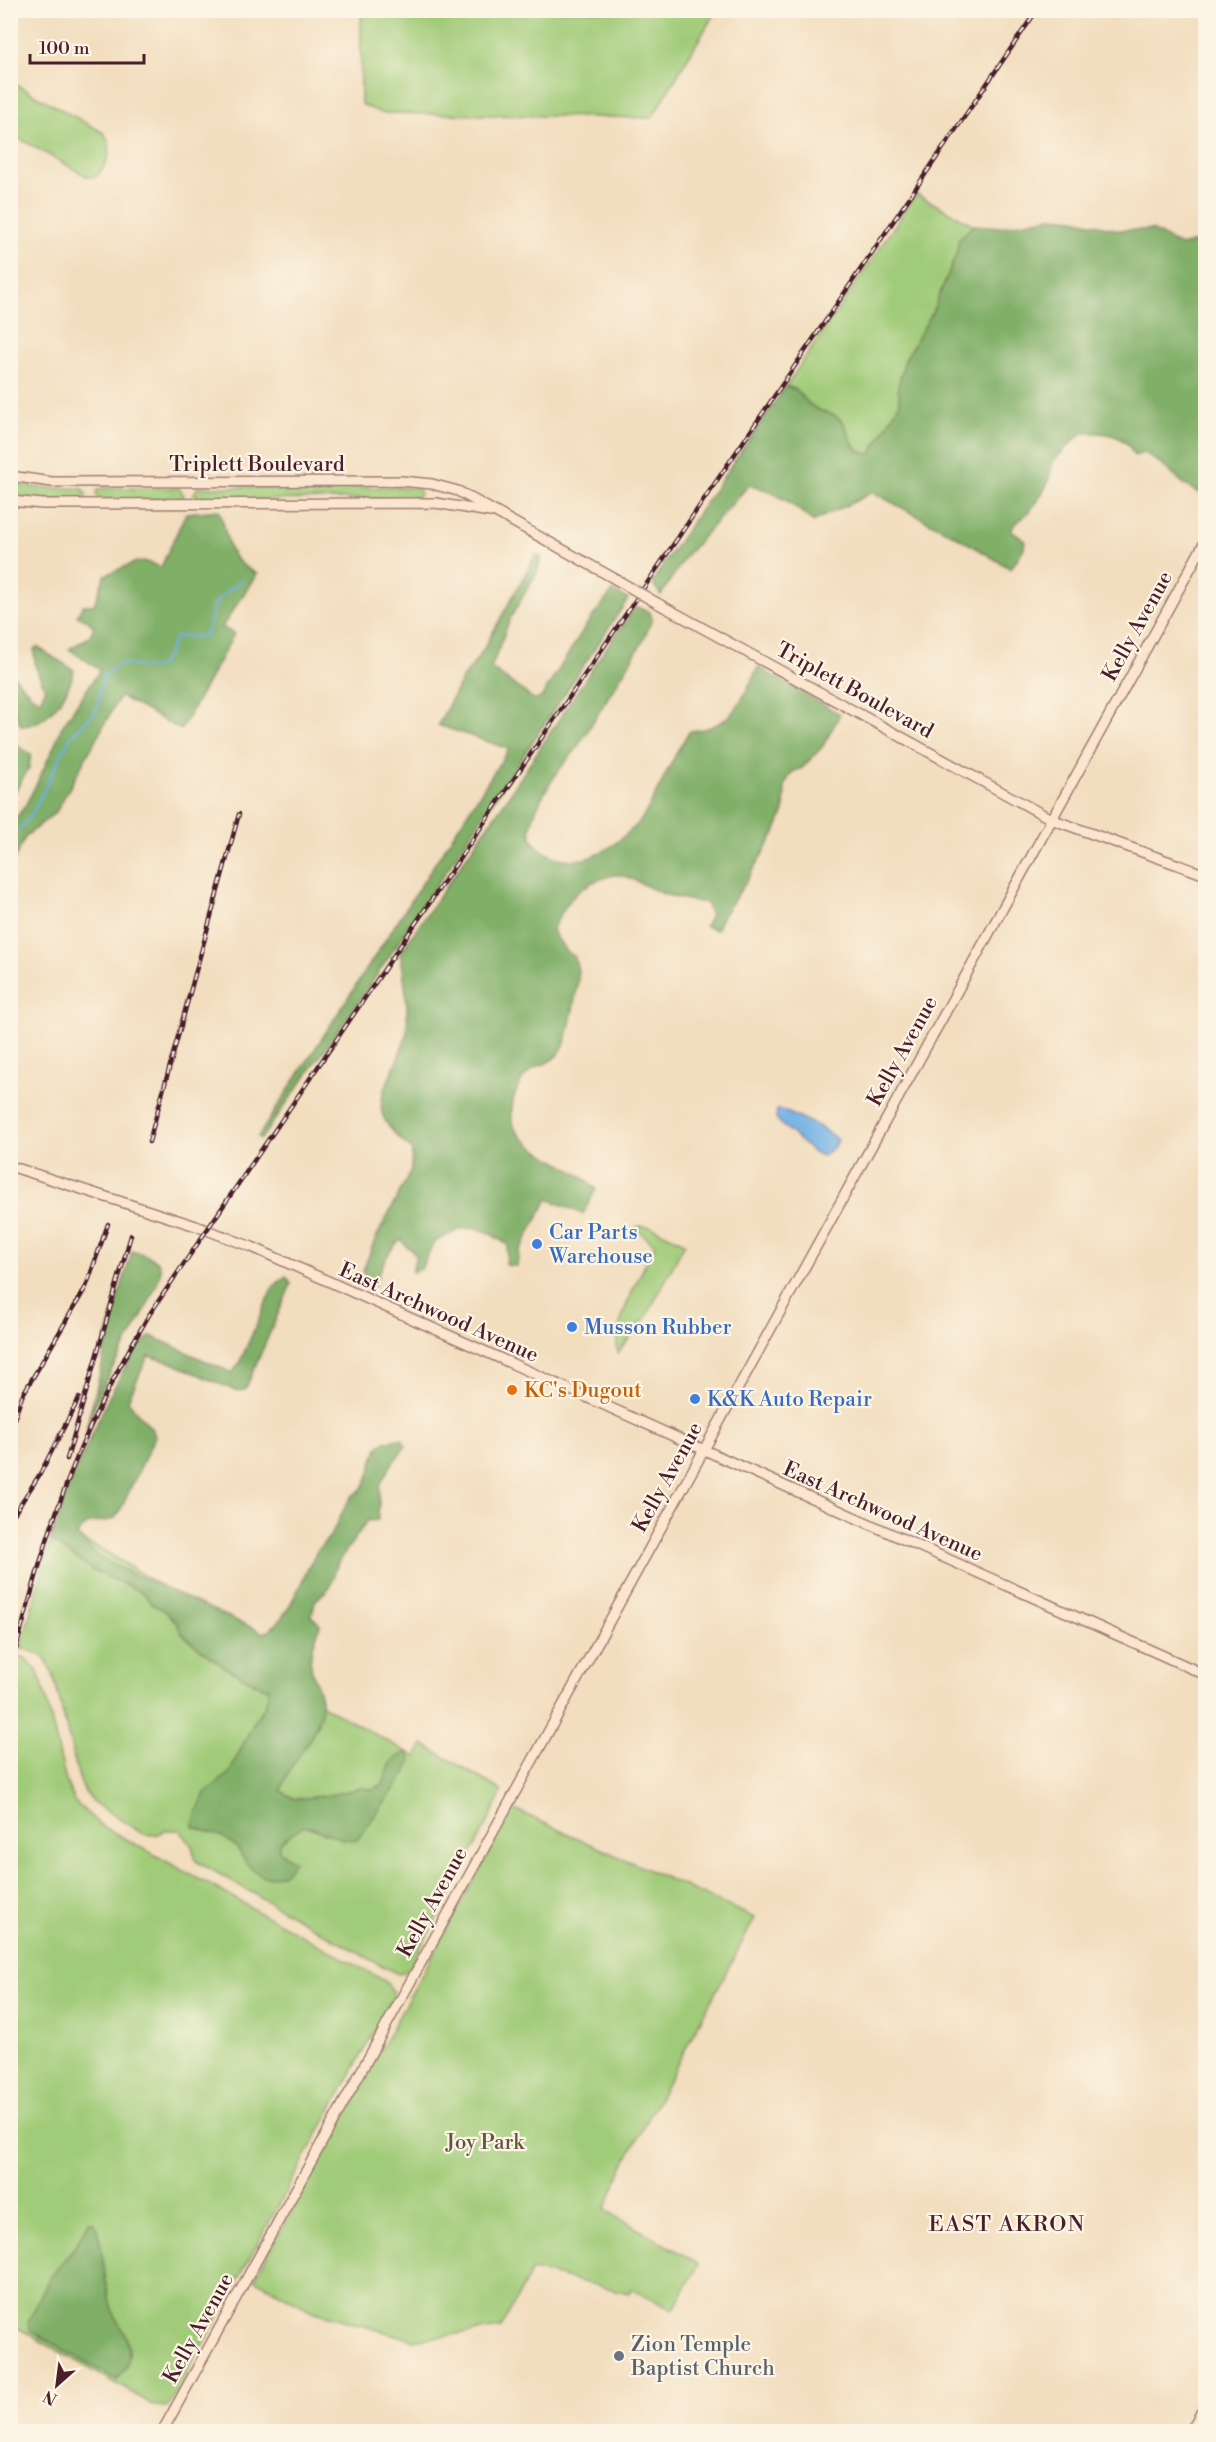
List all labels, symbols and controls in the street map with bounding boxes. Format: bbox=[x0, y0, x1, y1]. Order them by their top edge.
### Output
scale bar bbox=[30, 27, 144, 65]
text: 100 m bbox=[39, 37, 90, 60]
street label: Triplett Boulevard bbox=[169, 452, 345, 478]
street label: Kelly Avenue bbox=[1097, 567, 1179, 686]
street label: Triplett Boulevard bbox=[771, 637, 938, 745]
street label: Kelly Avenue bbox=[862, 992, 944, 1111]
place label: Car Parts Warehouse bbox=[548, 1220, 653, 1270]
marker: Car Parts Warehouse bbox=[530, 1237, 544, 1251]
street label: East Archwood Avenue bbox=[335, 1257, 542, 1369]
place label: Musson Rubber bbox=[584, 1315, 732, 1341]
marker: Musson Rubber bbox=[565, 1320, 579, 1334]
place label: KC's Dugout bbox=[524, 1378, 642, 1404]
marker: KC's Dugout bbox=[505, 1383, 519, 1397]
place label: K&K Auto Repair bbox=[707, 1387, 872, 1413]
marker: K&K Auto Repair bbox=[688, 1392, 702, 1406]
street label: Kelly Avenue bbox=[627, 1418, 709, 1537]
street label: East Archwood Avenue bbox=[779, 1456, 986, 1568]
street label: Kelly Avenue bbox=[392, 1843, 474, 1962]
park label: Joy Park bbox=[445, 2130, 525, 2156]
district label: EAST AKRON bbox=[928, 2211, 1086, 2238]
street label: Kelly Avenue bbox=[158, 2269, 240, 2388]
place label: Zion Temple Baptist Church bbox=[630, 2332, 775, 2382]
marker: Zion Temple Baptist Church bbox=[612, 2349, 626, 2363]
north arrow bbox=[27, 2355, 87, 2415]
text: N bbox=[40, 2385, 61, 2409]

